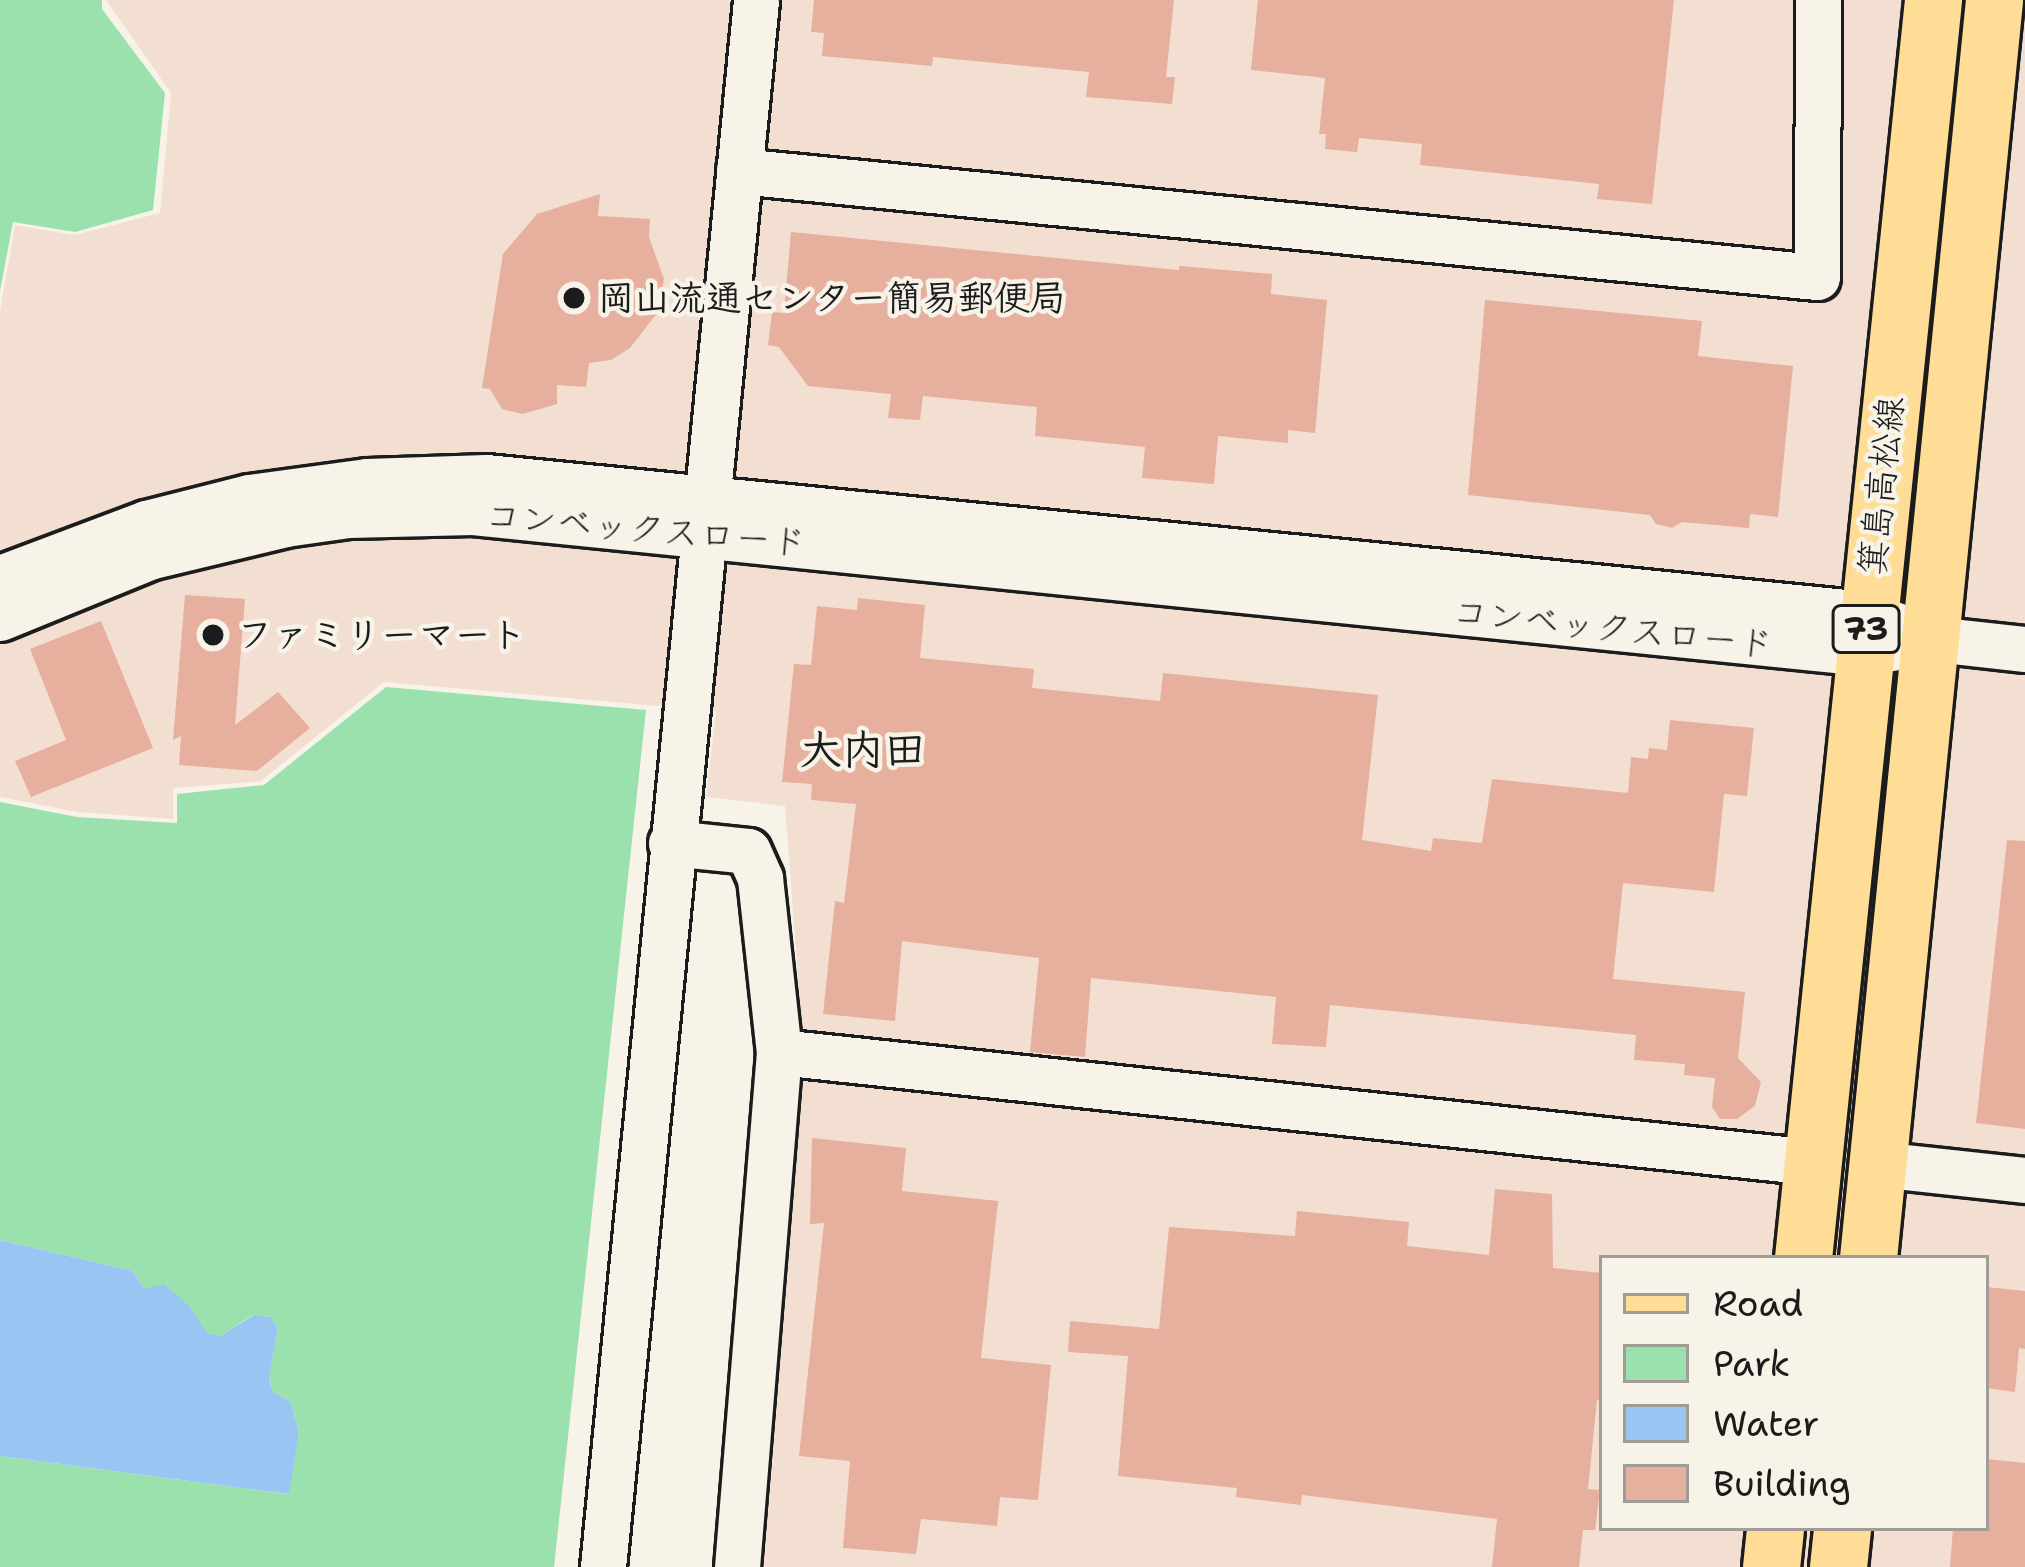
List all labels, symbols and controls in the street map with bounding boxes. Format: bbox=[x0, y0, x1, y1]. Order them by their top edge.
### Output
place label: 岡山流通センター簡易郵便局 bbox=[598, 276, 1066, 320]
marker: 岡山流通センター簡易郵便局 bbox=[561, 285, 587, 311]
street label: 箕島高松線 bbox=[1850, 394, 1912, 578]
street label: コンベックスロード bbox=[483, 493, 809, 565]
street label: コンベックスロード bbox=[1450, 590, 1776, 666]
road number: 73 bbox=[1830, 602, 1902, 656]
place label: ファミリーマート bbox=[237, 613, 525, 657]
marker: ファミリーマート bbox=[200, 622, 226, 648]
district label: 大内田 bbox=[800, 724, 926, 774]
legend bbox=[1599, 1255, 1989, 1531]
text: Road bbox=[1713, 1279, 1803, 1328]
text: Park bbox=[1713, 1339, 1790, 1388]
text: Water bbox=[1713, 1399, 1819, 1448]
text: Building bbox=[1713, 1459, 1851, 1508]

